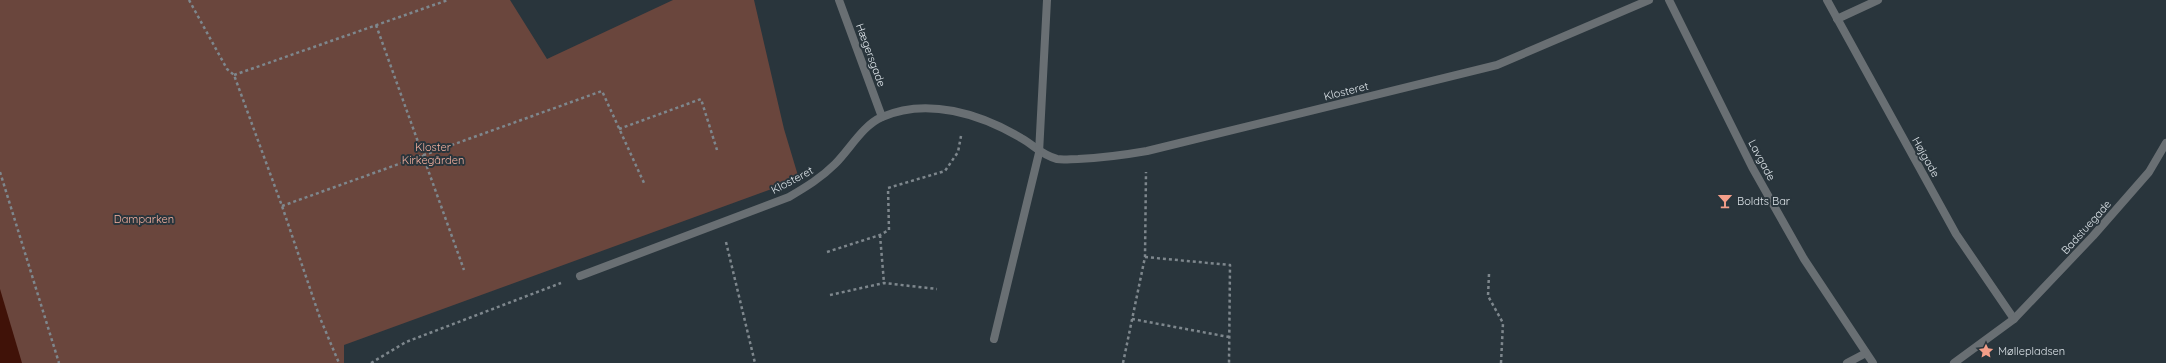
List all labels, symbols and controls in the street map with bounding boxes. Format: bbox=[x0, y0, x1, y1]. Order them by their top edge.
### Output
street label: Hægersgade bbox=[853, 21, 889, 89]
street label: Klosteret bbox=[1322, 79, 1370, 103]
street label: Højgade bbox=[1909, 134, 1943, 180]
street label: Lavgade bbox=[1745, 137, 1779, 183]
park label: Kloster Kirkegården bbox=[402, 140, 464, 167]
street label: Klosteret bbox=[769, 163, 816, 197]
bar icon: Boldts Bar bbox=[1716, 192, 1734, 210]
place label: Boldts Bar bbox=[1737, 194, 1791, 208]
street label: Badstuegade bbox=[2058, 197, 2114, 257]
park label: Damparken bbox=[114, 212, 174, 226]
place icon: Møllepladsen bbox=[1977, 342, 1995, 360]
place label: Møllepladsen bbox=[1998, 344, 2065, 358]

